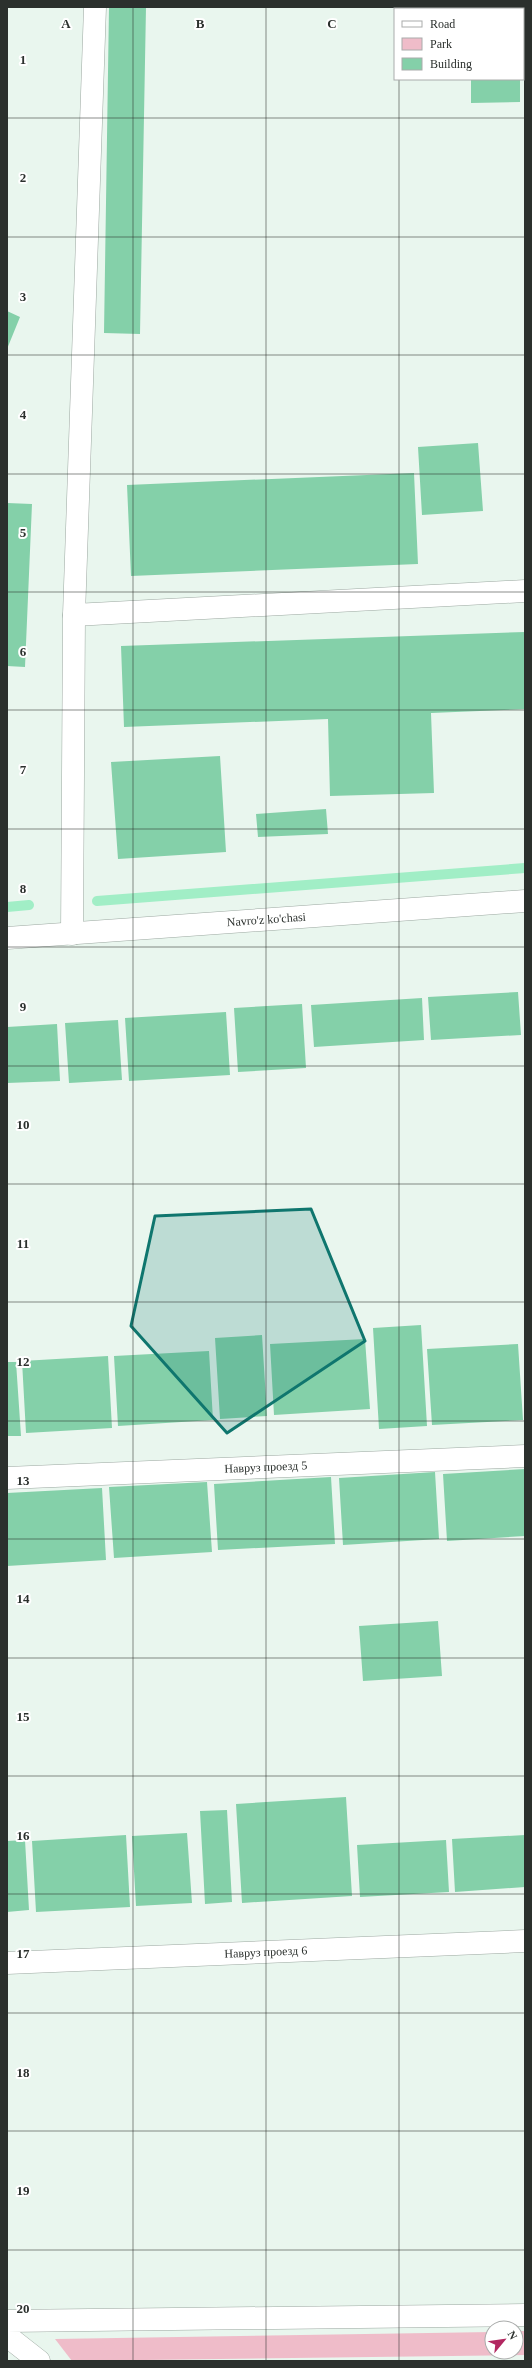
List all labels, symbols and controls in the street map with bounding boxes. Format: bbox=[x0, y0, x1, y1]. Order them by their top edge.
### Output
legend bbox=[394, 8, 524, 80]
text: A bbox=[61, 16, 71, 31]
text: B bbox=[196, 16, 205, 31]
text: C bbox=[327, 16, 337, 31]
text: Road bbox=[430, 17, 455, 31]
text: Park bbox=[430, 37, 452, 51]
text: 1 bbox=[20, 52, 26, 67]
text: Building bbox=[430, 57, 472, 71]
text: 2 bbox=[20, 170, 26, 185]
text: 3 bbox=[20, 289, 27, 304]
text: 4 bbox=[20, 407, 27, 422]
text: 5 bbox=[20, 525, 27, 540]
text: 6 bbox=[20, 644, 27, 659]
text: 7 bbox=[20, 762, 27, 777]
text: 8 bbox=[20, 881, 27, 896]
street label: Navro'z ko'chasi bbox=[226, 910, 307, 929]
text: 9 bbox=[20, 999, 27, 1014]
text: 10 bbox=[17, 1117, 30, 1132]
text: 11 bbox=[17, 1236, 29, 1251]
text: 12 bbox=[17, 1354, 30, 1369]
street label: Навруз проезд 5 bbox=[224, 1458, 308, 1476]
text: 13 bbox=[17, 1473, 30, 1488]
text: 14 bbox=[17, 1591, 30, 1606]
text: 15 bbox=[17, 1709, 30, 1724]
text: 16 bbox=[17, 1828, 30, 1843]
street label: Навруз проезд 6 bbox=[224, 1943, 308, 1961]
text: 17 bbox=[17, 1946, 30, 1961]
text: 18 bbox=[17, 2065, 30, 2080]
text: 19 bbox=[17, 2183, 30, 2198]
text: 20 bbox=[17, 2301, 30, 2316]
north arrow bbox=[484, 2320, 524, 2360]
text: N bbox=[506, 2329, 520, 2342]

